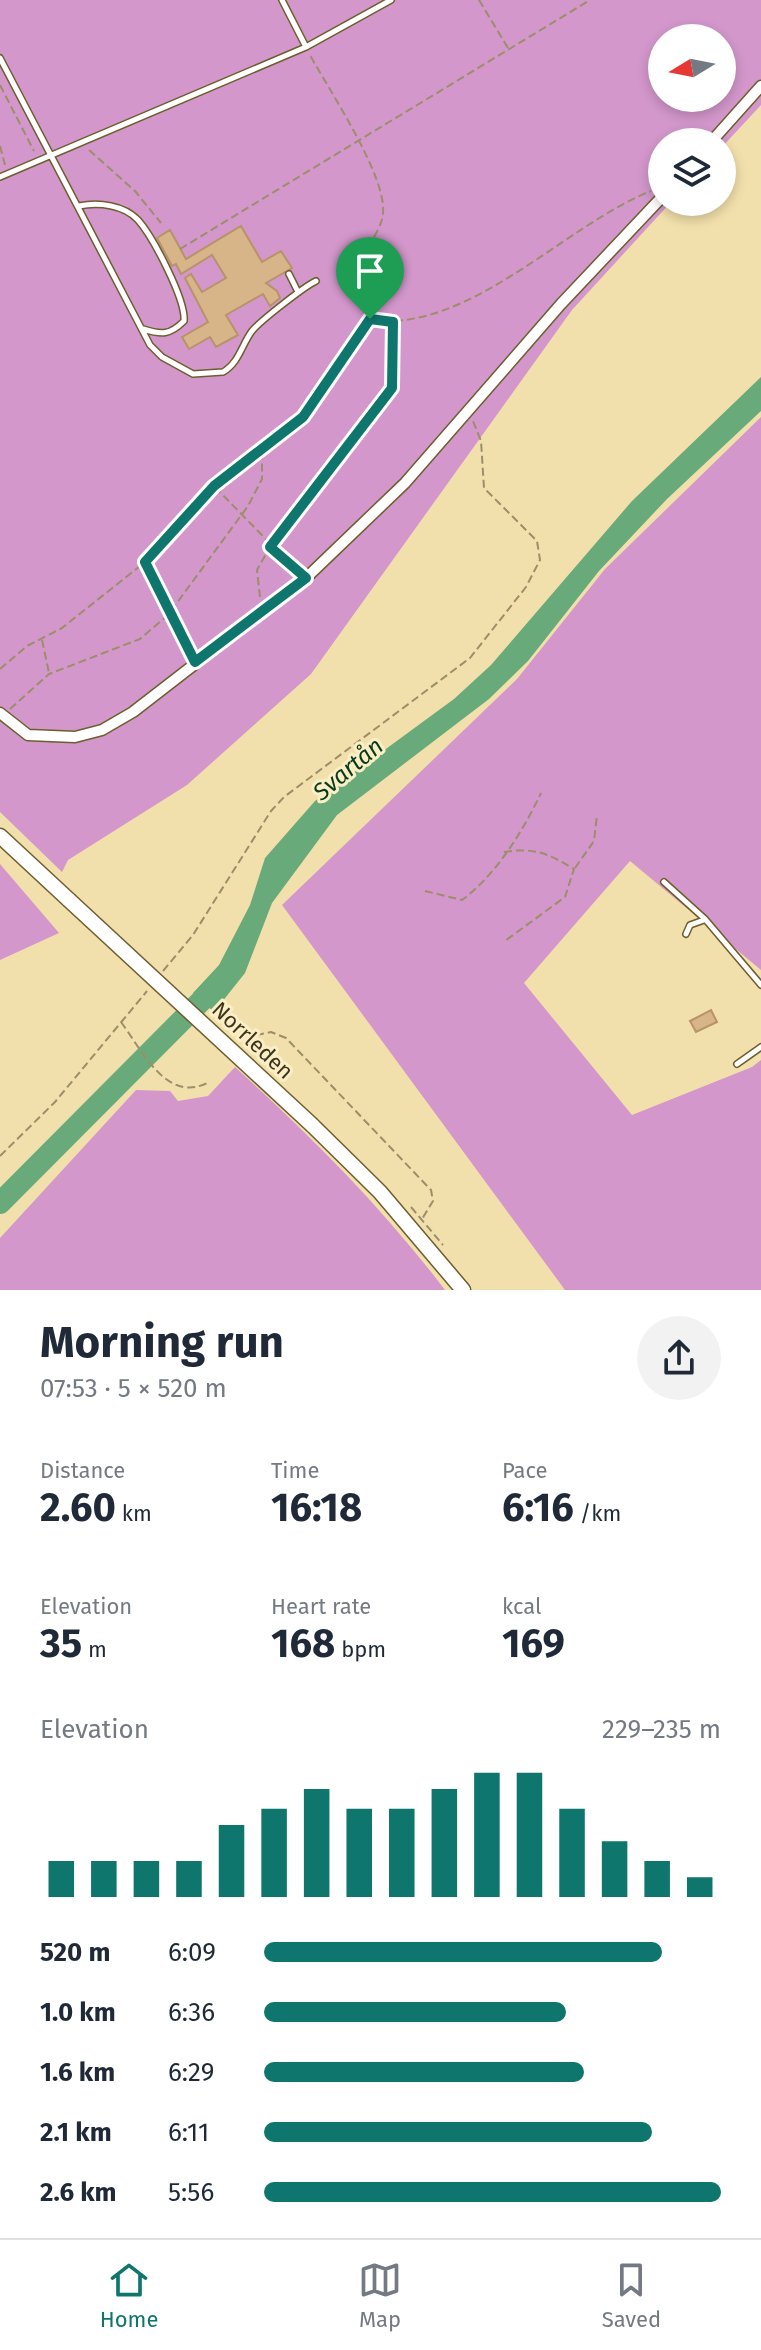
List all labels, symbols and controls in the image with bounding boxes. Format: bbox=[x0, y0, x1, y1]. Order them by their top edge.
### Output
north arrow bbox=[648, 24, 736, 112]
map controls bbox=[648, 24, 736, 216]
button: layers bbox=[648, 128, 736, 216]
pin bbox=[336, 237, 404, 319]
icon: arrive bbox=[348, 249, 392, 293]
water label: Svartån bbox=[307, 732, 389, 807]
street label: Norrleden bbox=[206, 996, 299, 1085]
text: Morning run bbox=[40, 1316, 284, 1369]
button: share bbox=[637, 1316, 721, 1400]
text: 07:53 · 5 × 520 m bbox=[40, 1373, 227, 1404]
text: Distance bbox=[40, 1457, 125, 1484]
text: Time bbox=[271, 1457, 319, 1484]
text: Pace bbox=[502, 1457, 548, 1484]
text: 2.60 bbox=[40, 1484, 116, 1532]
text: 16:18 bbox=[271, 1484, 362, 1532]
text: 6:16 bbox=[502, 1484, 574, 1532]
text: km bbox=[116, 1500, 152, 1527]
text: /km bbox=[574, 1500, 621, 1527]
text: Elevation bbox=[40, 1593, 132, 1620]
text: Heart rate bbox=[271, 1593, 371, 1620]
text: kcal bbox=[502, 1593, 542, 1620]
text: 35 bbox=[40, 1620, 82, 1668]
text: 168 bbox=[271, 1620, 335, 1668]
text: 169 bbox=[502, 1620, 565, 1668]
text: m bbox=[82, 1636, 107, 1663]
text: bpm bbox=[335, 1636, 386, 1663]
text: Elevation bbox=[40, 1714, 149, 1745]
text: 229–235 m bbox=[602, 1714, 721, 1745]
text: 520 m bbox=[40, 1937, 110, 1968]
text: 6:09 bbox=[168, 1937, 216, 1968]
text: 1.0 km bbox=[40, 1997, 116, 2028]
text: 6:36 bbox=[168, 1997, 215, 2028]
text: 1.6 km bbox=[40, 2057, 115, 2088]
text: 6:29 bbox=[168, 2057, 214, 2088]
text: 2.1 km bbox=[40, 2117, 112, 2148]
text: 6:11 bbox=[168, 2117, 209, 2148]
text: 2.6 km bbox=[40, 2177, 117, 2208]
text: 5:56 bbox=[168, 2177, 214, 2208]
tab: Home bbox=[100, 2258, 158, 2333]
tab: Map bbox=[358, 2258, 402, 2333]
tab: Saved bbox=[602, 2258, 661, 2333]

